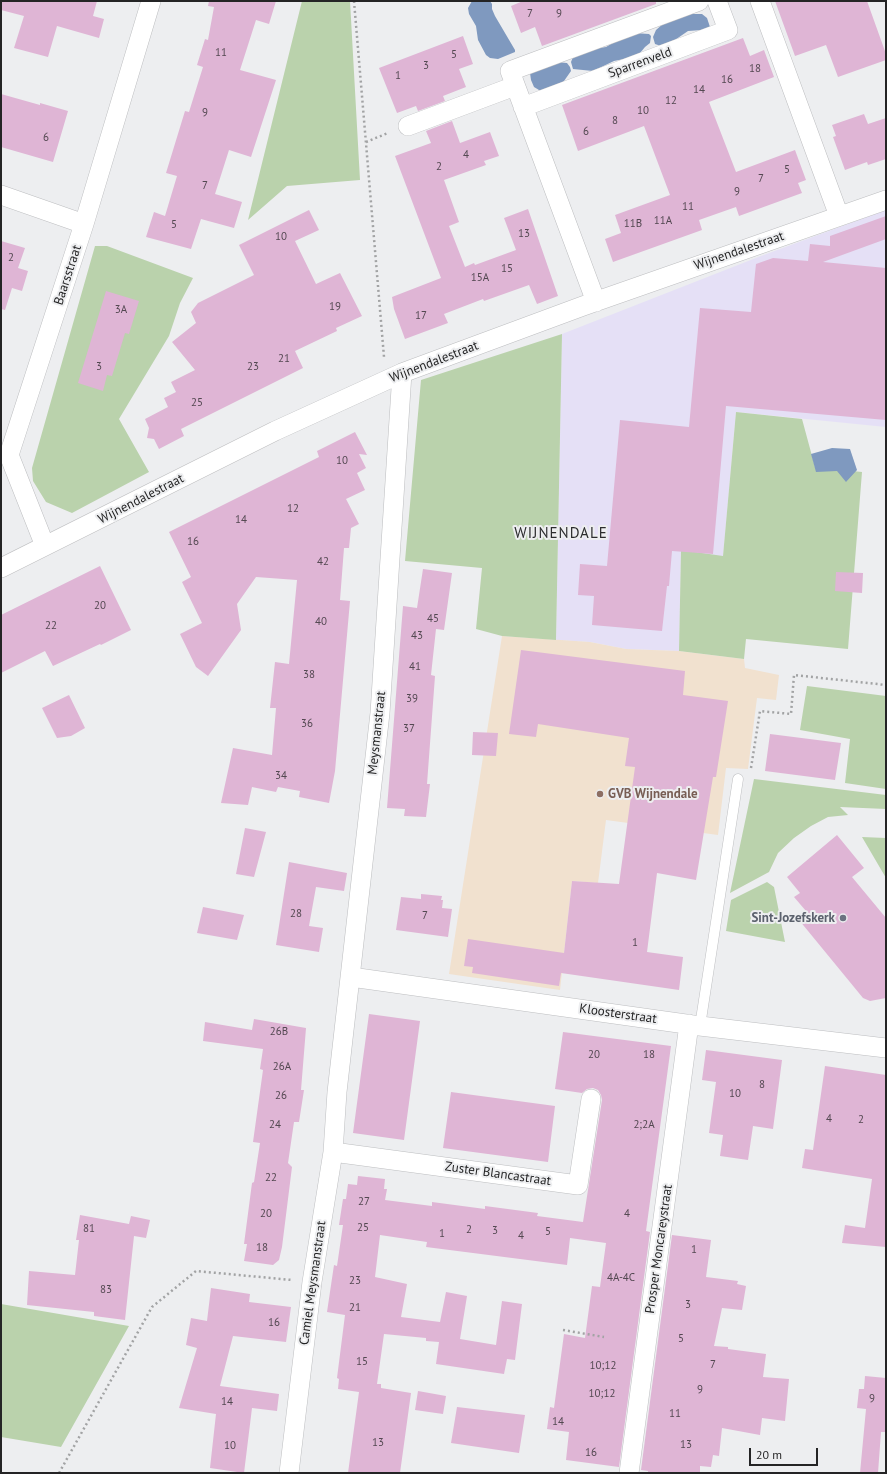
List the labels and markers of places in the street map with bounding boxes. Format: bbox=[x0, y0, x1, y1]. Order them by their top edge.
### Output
place label: GVB Wijnendale bbox=[608, 786, 698, 802]
marker: GVB Wijnendale bbox=[595, 789, 605, 799]
place label: Sint-Jozefskerk bbox=[751, 910, 835, 926]
marker: Sint-Jozefskerk bbox=[838, 913, 848, 923]

